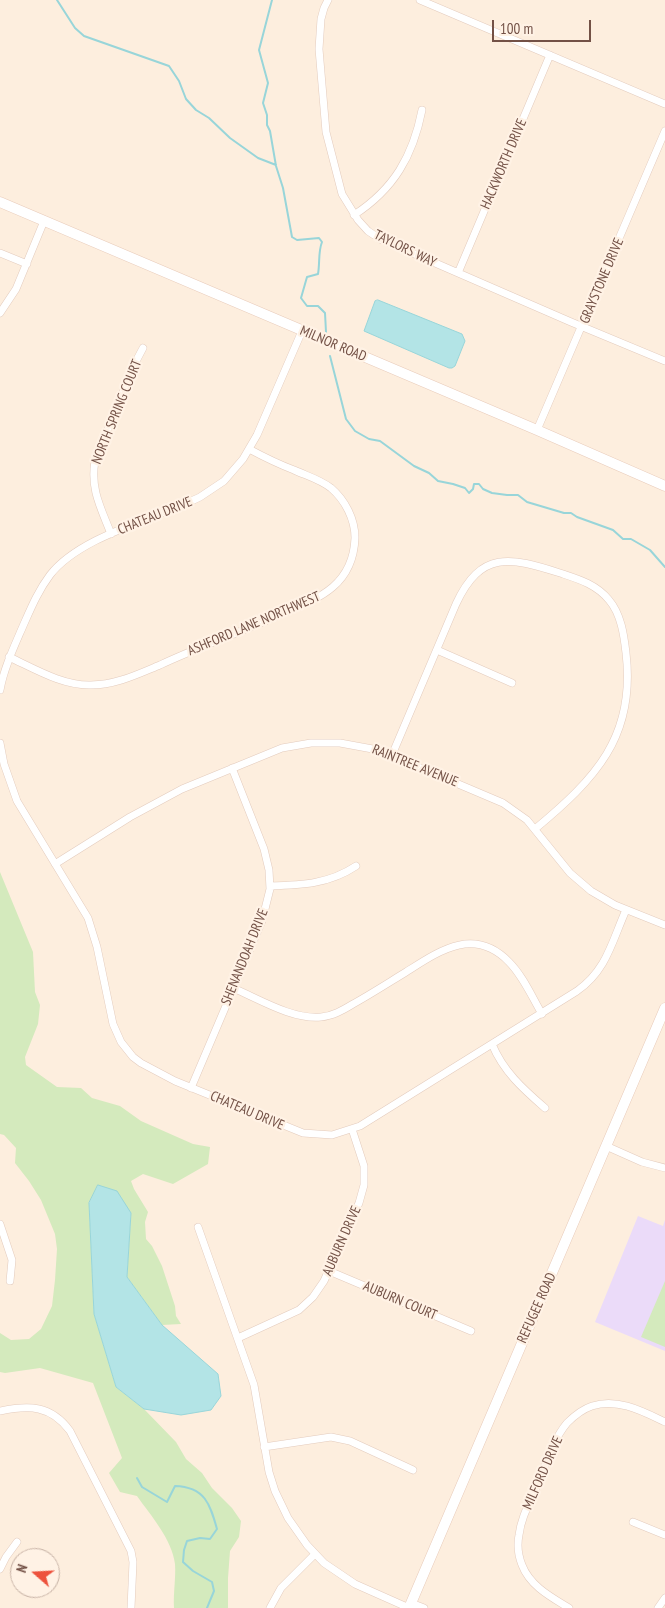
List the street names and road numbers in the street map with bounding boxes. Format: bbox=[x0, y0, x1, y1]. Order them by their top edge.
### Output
street label: HACKWORTH DRIVE bbox=[477, 116, 531, 212]
street label: TAYLORS WAY bbox=[371, 227, 439, 271]
street label: GRAYSTONE DRIVE bbox=[576, 236, 628, 326]
street label: MILNOR ROAD bbox=[297, 322, 369, 366]
street label: NORTH SPRING COURT bbox=[88, 357, 146, 467]
street label: CHATEAU DRIVE bbox=[115, 493, 195, 539]
street label: ASHFORD LANE NORTHWEST bbox=[185, 588, 323, 660]
street label: RAINTREE AVENUE bbox=[370, 741, 460, 791]
street label: SHENANDOAH DRIVE bbox=[218, 906, 272, 1008]
street label: CHATEAU DRIVE bbox=[207, 1088, 287, 1134]
street label: AUBURN DRIVE bbox=[319, 1203, 365, 1279]
street label: REFUGEE ROAD bbox=[514, 1270, 560, 1346]
street label: AUBURN COURT bbox=[361, 1278, 439, 1324]
street label: MILFORD DRIVE bbox=[519, 1434, 567, 1512]

